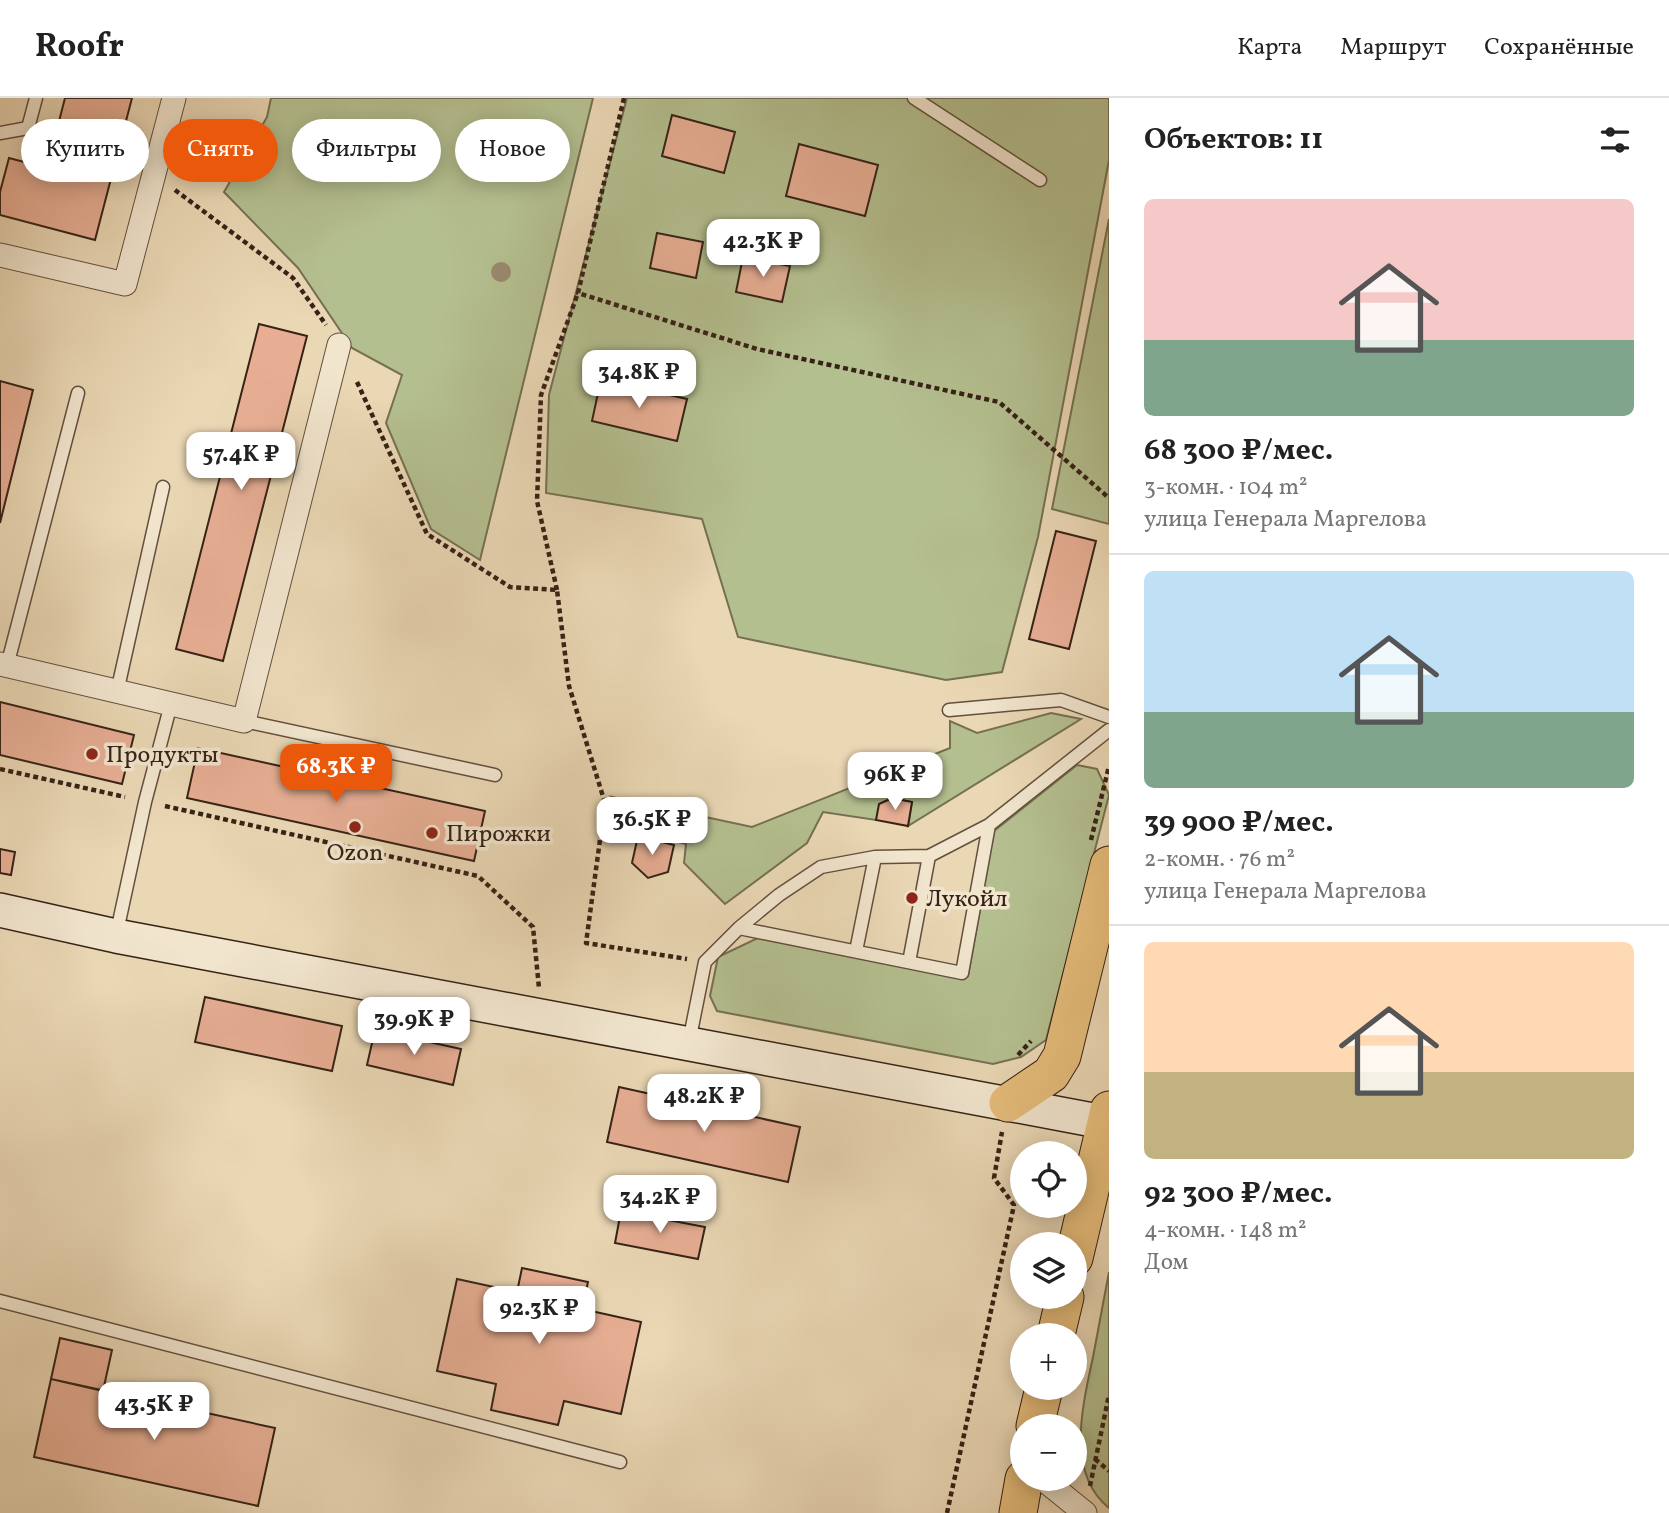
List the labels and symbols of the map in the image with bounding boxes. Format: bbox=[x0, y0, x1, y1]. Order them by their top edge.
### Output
pin: 42.3K ₽ bbox=[698, 220, 828, 279]
pin: 34.8K ₽ bbox=[574, 350, 704, 410]
pin: 57.4K ₽ bbox=[176, 432, 306, 492]
place label: Продукты bbox=[106, 739, 218, 773]
pin: 68.3K ₽ bbox=[271, 744, 401, 804]
marker: Продукты bbox=[84, 746, 100, 762]
pin: 96K ₽ bbox=[846, 752, 944, 812]
pin: 36.5K ₽ bbox=[587, 798, 717, 857]
place label: Пирожки bbox=[446, 818, 551, 852]
marker: Ozon bbox=[347, 819, 363, 835]
marker: Пирожки bbox=[424, 825, 440, 841]
place label: Ozon bbox=[327, 837, 383, 871]
place label: Лукойл bbox=[926, 883, 1007, 917]
marker: Лукойл bbox=[904, 890, 920, 906]
pin: 39.9K ₽ bbox=[349, 998, 479, 1057]
pin: 48.2K ₽ bbox=[639, 1074, 769, 1134]
pin: 34.2K ₽ bbox=[595, 1176, 725, 1235]
pin: 92.3K ₽ bbox=[474, 1286, 604, 1346]
pin: 43.5K ₽ bbox=[89, 1382, 219, 1442]

